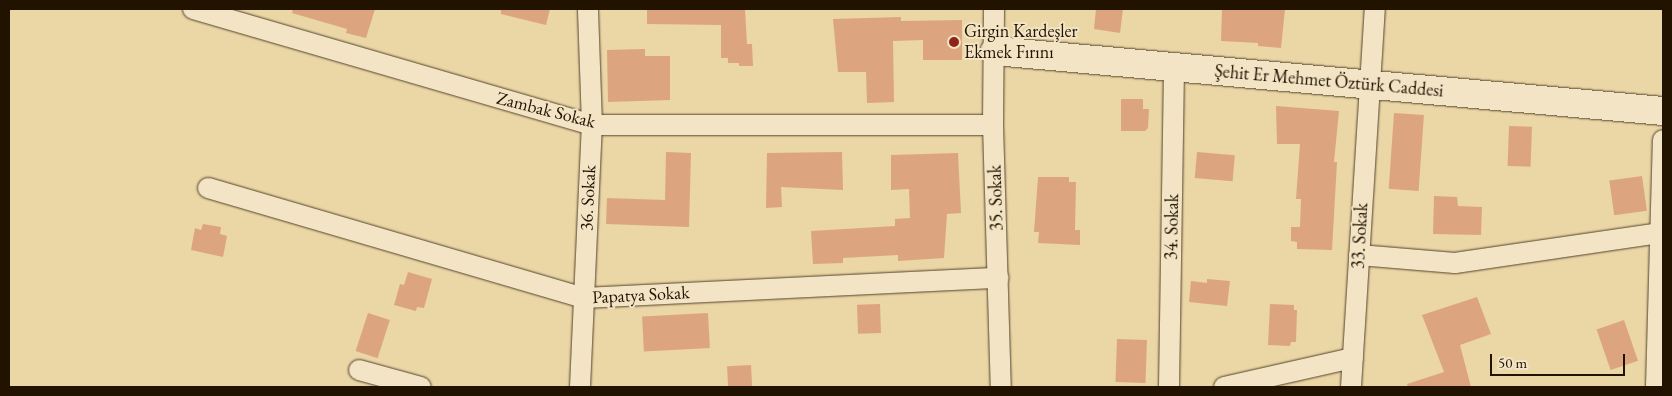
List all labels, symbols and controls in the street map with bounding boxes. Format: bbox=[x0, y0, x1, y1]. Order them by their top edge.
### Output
place label: Girgin Kardeşler Ekmek Fırını bbox=[964, 21, 1078, 64]
marker: Girgin Kardeşler Ekmek Fırını bbox=[948, 36, 960, 48]
street label: Şehit Er Mehmet Öztürk Caddesi bbox=[1214, 60, 1444, 102]
street label: Zambak Sokak bbox=[494, 87, 598, 133]
street label: 36. Sokak bbox=[575, 164, 601, 232]
street label: 35. Sokak bbox=[984, 165, 1008, 231]
street label: 34. Sokak bbox=[1161, 194, 1183, 260]
street label: 33. Sokak bbox=[1347, 202, 1373, 270]
street label: Papatya Sokak bbox=[592, 282, 690, 308]
scale bar bbox=[1492, 344, 1627, 376]
text: 50 m bbox=[1498, 353, 1527, 372]

